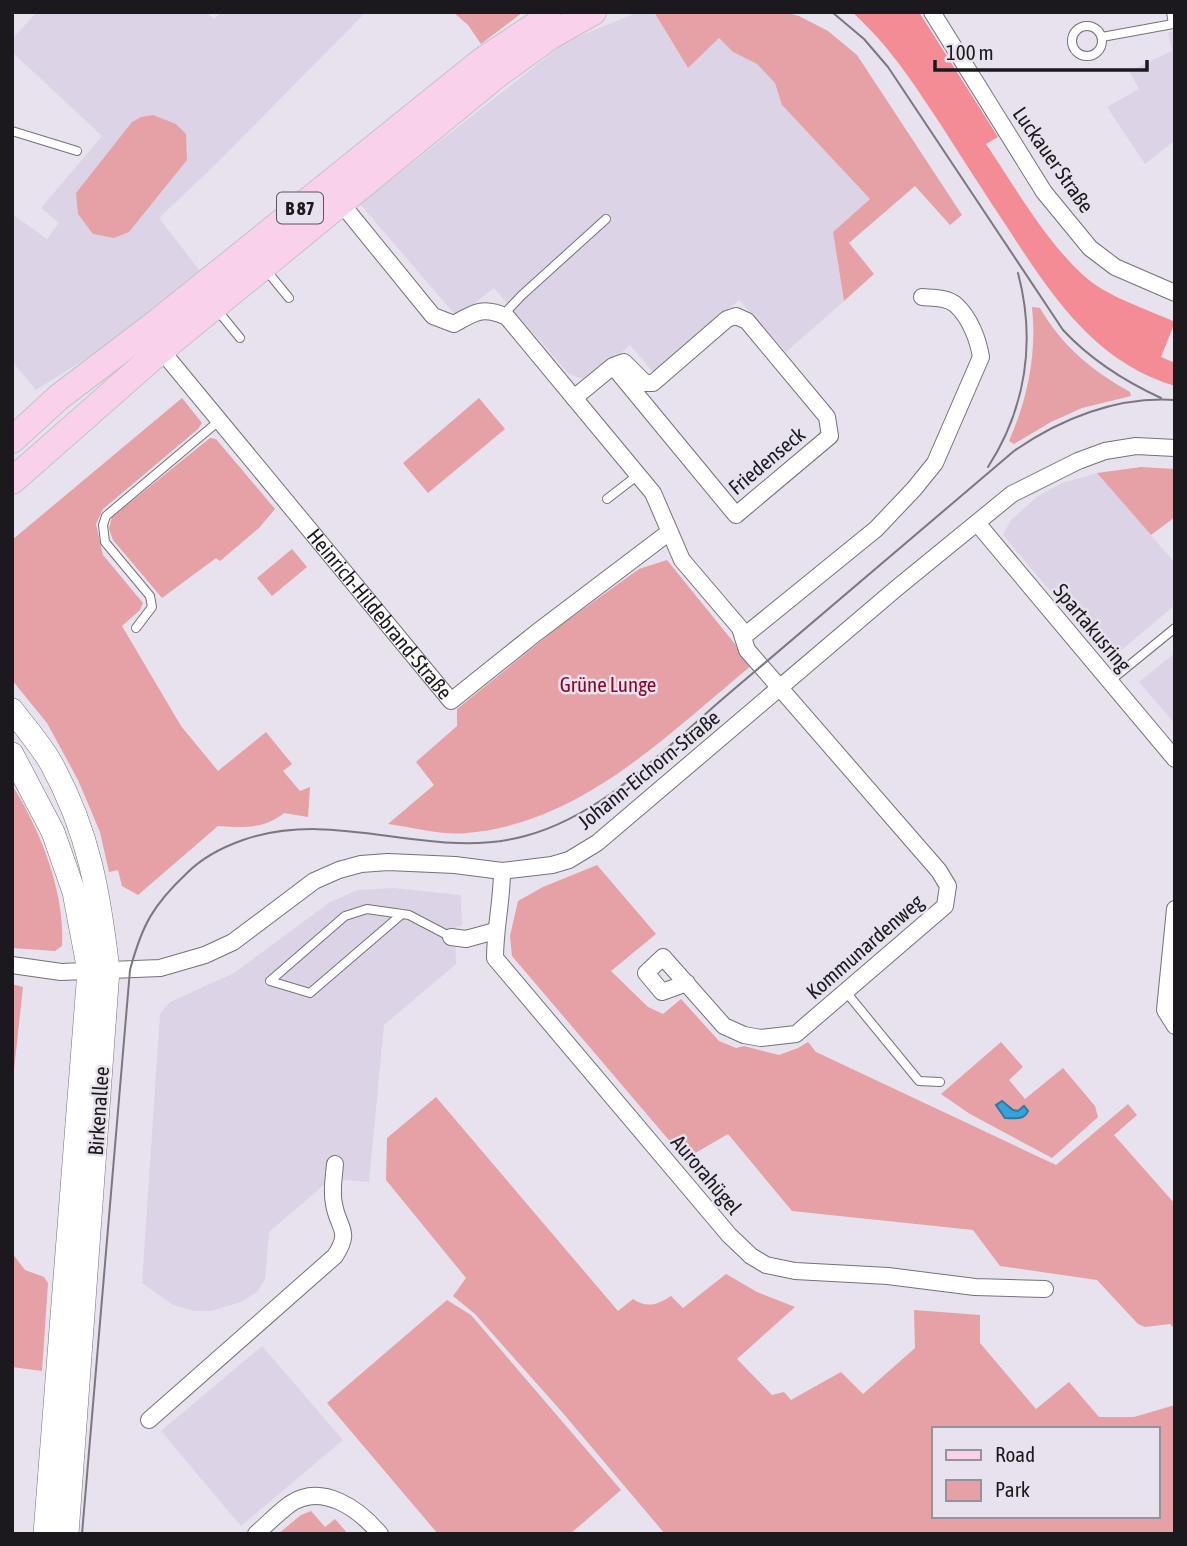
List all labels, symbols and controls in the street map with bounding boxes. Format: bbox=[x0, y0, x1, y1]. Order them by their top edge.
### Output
scale bar bbox=[935, 28, 1147, 72]
text: 100 m bbox=[946, 40, 994, 64]
street label: Luckauer Straße bbox=[1009, 102, 1099, 217]
road number: B 87 bbox=[277, 192, 323, 224]
street label: Friedenseck bbox=[723, 421, 809, 499]
street label: Heinrich-Hildebrand-Straße bbox=[303, 524, 457, 704]
street label: Spartakusring bbox=[1049, 579, 1136, 676]
park label: Grüne Lunge bbox=[560, 672, 656, 696]
street label: Johann-Eichorn-Straße bbox=[573, 705, 724, 834]
street label: Kommunardenweg bbox=[801, 889, 928, 1003]
street label: Birkenallee bbox=[83, 1066, 113, 1156]
street label: Aurorahügel bbox=[667, 1130, 747, 1219]
legend bbox=[932, 1427, 1159, 1518]
text: Road bbox=[995, 1442, 1035, 1466]
text: Park bbox=[995, 1477, 1030, 1501]

